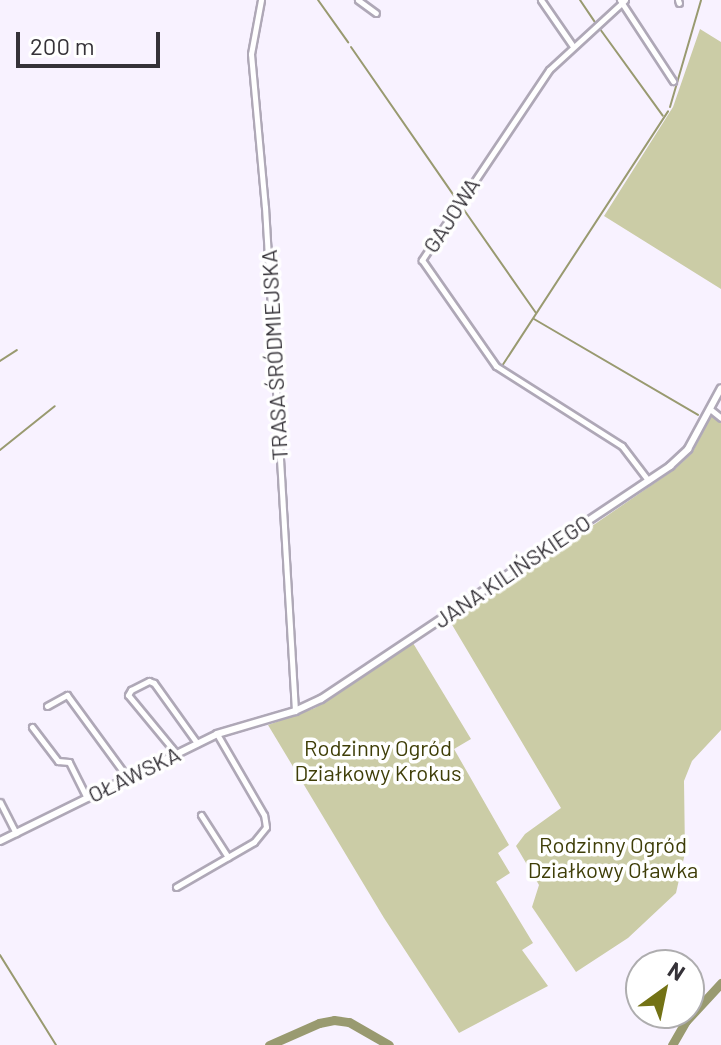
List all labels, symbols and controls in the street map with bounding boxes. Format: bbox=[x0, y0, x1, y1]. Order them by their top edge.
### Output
scale bar bbox=[20, 16, 164, 66]
text: 200 m bbox=[30, 31, 95, 60]
street label: GAJOWA bbox=[417, 173, 485, 257]
street label: TRASA ŚRÓDMIEJSKA bbox=[255, 249, 293, 461]
street label: JANA KILIŃSKIEGO bbox=[429, 509, 595, 633]
park label: Rodzinny Ogród Działkowy Krokus bbox=[294, 734, 462, 786]
street label: OŁAWSKA bbox=[84, 740, 184, 808]
park label: Rodzinny Ogród Działkowy Oławka bbox=[528, 831, 698, 882]
north arrow bbox=[625, 949, 705, 1029]
text: N bbox=[664, 956, 690, 985]

